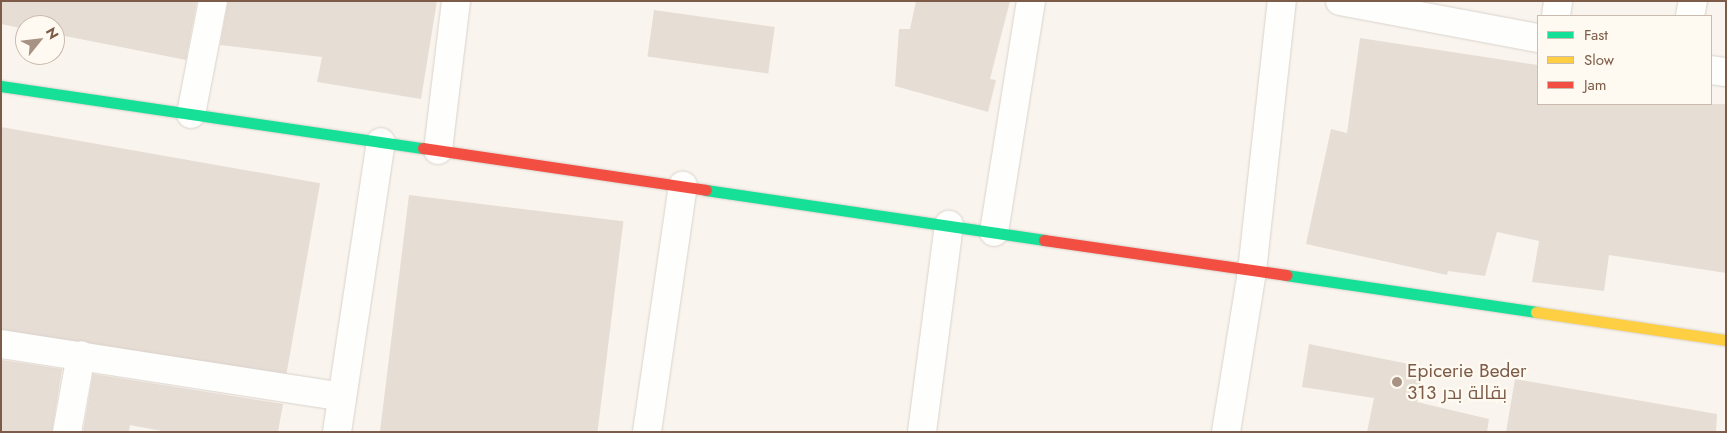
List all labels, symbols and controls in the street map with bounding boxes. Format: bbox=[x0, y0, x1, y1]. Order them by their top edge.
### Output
north arrow bbox=[15, 15, 65, 65]
legend bbox=[1537, 15, 1712, 105]
text: N bbox=[41, 23, 64, 43]
text: Fast bbox=[1584, 24, 1608, 46]
text: Slow bbox=[1584, 49, 1614, 71]
text: Jam bbox=[1584, 74, 1607, 96]
place label: Epicerie Beder 313 بقالة بدر bbox=[1407, 360, 1527, 404]
marker: Epicerie Beder 313 بقالة بدر bbox=[1391, 376, 1403, 388]

